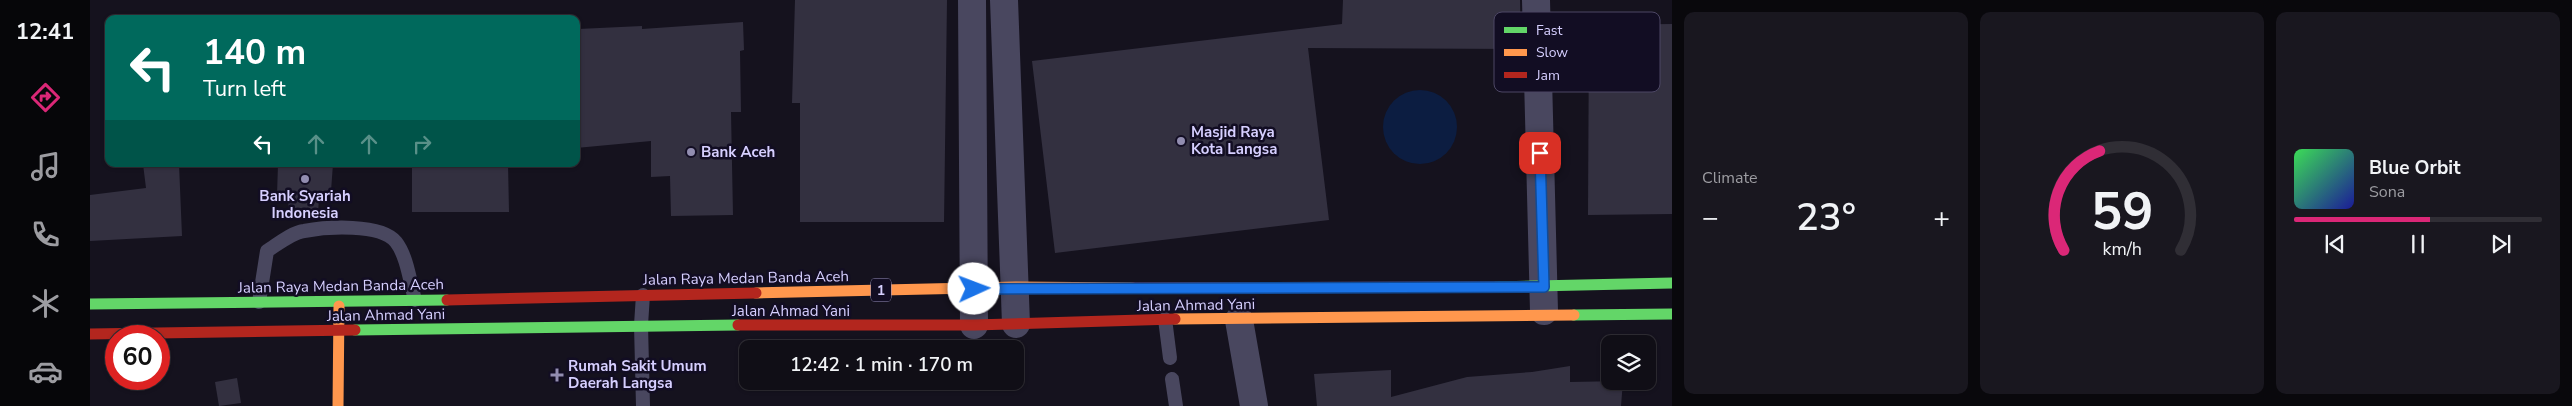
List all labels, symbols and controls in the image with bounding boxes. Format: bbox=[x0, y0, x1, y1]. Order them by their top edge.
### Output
legend bbox=[1494, 12, 1660, 92]
text: 12:41 bbox=[16, 17, 74, 47]
text: Fast bbox=[1536, 21, 1562, 40]
text: 140 m bbox=[203, 29, 306, 76]
icon: left bbox=[120, 35, 185, 100]
text: Slow bbox=[1536, 43, 1568, 62]
text: Jam bbox=[1535, 66, 1560, 85]
text: Turn left bbox=[203, 74, 286, 104]
icon: directions bbox=[28, 80, 63, 115]
place label: Masjid Raya Kota Langsa bbox=[1191, 122, 1277, 159]
icon: left bbox=[249, 130, 277, 158]
icon: ahead bbox=[302, 130, 330, 158]
icon: ahead bbox=[355, 130, 383, 158]
icon: right bbox=[408, 130, 436, 158]
pin bbox=[1519, 132, 1561, 174]
marker: Masjid Raya Kota Langsa bbox=[1175, 135, 1187, 147]
icon: arrive bbox=[1526, 139, 1554, 167]
place label: Bank Aceh bbox=[701, 142, 775, 162]
marker: Bank Aceh bbox=[685, 146, 697, 158]
icon: music bbox=[28, 149, 63, 184]
text: Blue Orbit bbox=[2369, 155, 2460, 181]
text: Climate bbox=[1702, 167, 1757, 189]
marker: Bank Syariah Indonesia bbox=[299, 173, 311, 185]
text: 59 bbox=[2091, 176, 2153, 247]
text: Sona bbox=[2369, 181, 2405, 203]
place label: Bank Syariah Indonesia bbox=[259, 186, 351, 223]
text: 23° bbox=[1796, 192, 1856, 243]
text: − bbox=[1702, 199, 1719, 237]
text: + bbox=[1933, 199, 1950, 237]
icon: phone bbox=[28, 217, 63, 252]
icon: previous bbox=[2321, 230, 2349, 258]
icon: pause bbox=[2404, 230, 2432, 258]
icon: next bbox=[2487, 230, 2515, 258]
text: km/h bbox=[2102, 237, 2142, 261]
position arrow bbox=[947, 262, 999, 314]
street label: Jalan Raya Medan Banda Aceh bbox=[642, 266, 849, 290]
street label: Jalan Raya Medan Banda Aceh bbox=[237, 274, 444, 298]
road number: 1 bbox=[871, 278, 891, 302]
icon: climate bbox=[28, 286, 63, 321]
street label: Jalan Ahmad Yani bbox=[1136, 294, 1255, 316]
street label: Jalan Ahmad Yani bbox=[731, 301, 850, 321]
street label: Jalan Ahmad Yani bbox=[326, 304, 445, 326]
speed limit sign: 60 bbox=[105, 325, 170, 390]
map controls bbox=[1601, 335, 1656, 390]
button: layers bbox=[1601, 335, 1656, 390]
text: 12:42 · 1 min · 170 m bbox=[790, 352, 973, 378]
icon: car bbox=[28, 354, 63, 389]
place label: Rumah Sakit Umum Daerah Langsa bbox=[568, 356, 707, 393]
marker: Rumah Sakit Umum Daerah Langsa bbox=[550, 368, 564, 382]

